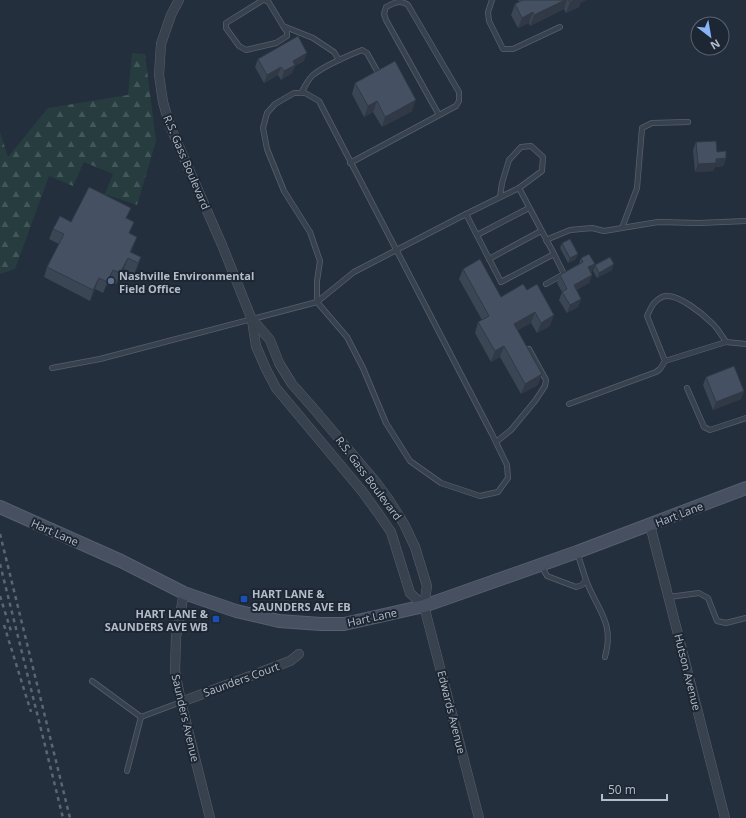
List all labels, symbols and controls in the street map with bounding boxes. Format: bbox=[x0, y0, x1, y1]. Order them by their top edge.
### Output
north arrow bbox=[690, 16, 730, 56]
text: N bbox=[708, 36, 723, 54]
street label: R.S. Gass Boulevard bbox=[160, 113, 214, 211]
place label: Nashville Environmental Field Office bbox=[119, 268, 254, 296]
marker: Nashville Environmental Field Office bbox=[106, 276, 116, 286]
street label: R.S. Gass Boulevard bbox=[333, 433, 405, 523]
street label: Hart Lane bbox=[653, 498, 705, 530]
street label: Hart Lane bbox=[29, 515, 81, 549]
place label: HART LANE & SAUNDERS AVE EB bbox=[252, 586, 351, 614]
marker: HART LANE & SAUNDERS AVE EB bbox=[239, 594, 249, 604]
street label: Hart Lane bbox=[346, 604, 398, 630]
place label: HART LANE & SAUNDERS AVE WB bbox=[105, 606, 209, 634]
marker: HART LANE & SAUNDERS AVE WB bbox=[211, 614, 221, 624]
street label: Hutson Avenue bbox=[671, 632, 705, 712]
street label: Saunders Court bbox=[201, 658, 281, 700]
street label: Edwards Avenue bbox=[434, 669, 470, 755]
street label: Saunders Avenue bbox=[169, 673, 203, 763]
scale bar bbox=[602, 776, 667, 802]
text: 50 m bbox=[608, 781, 636, 798]

